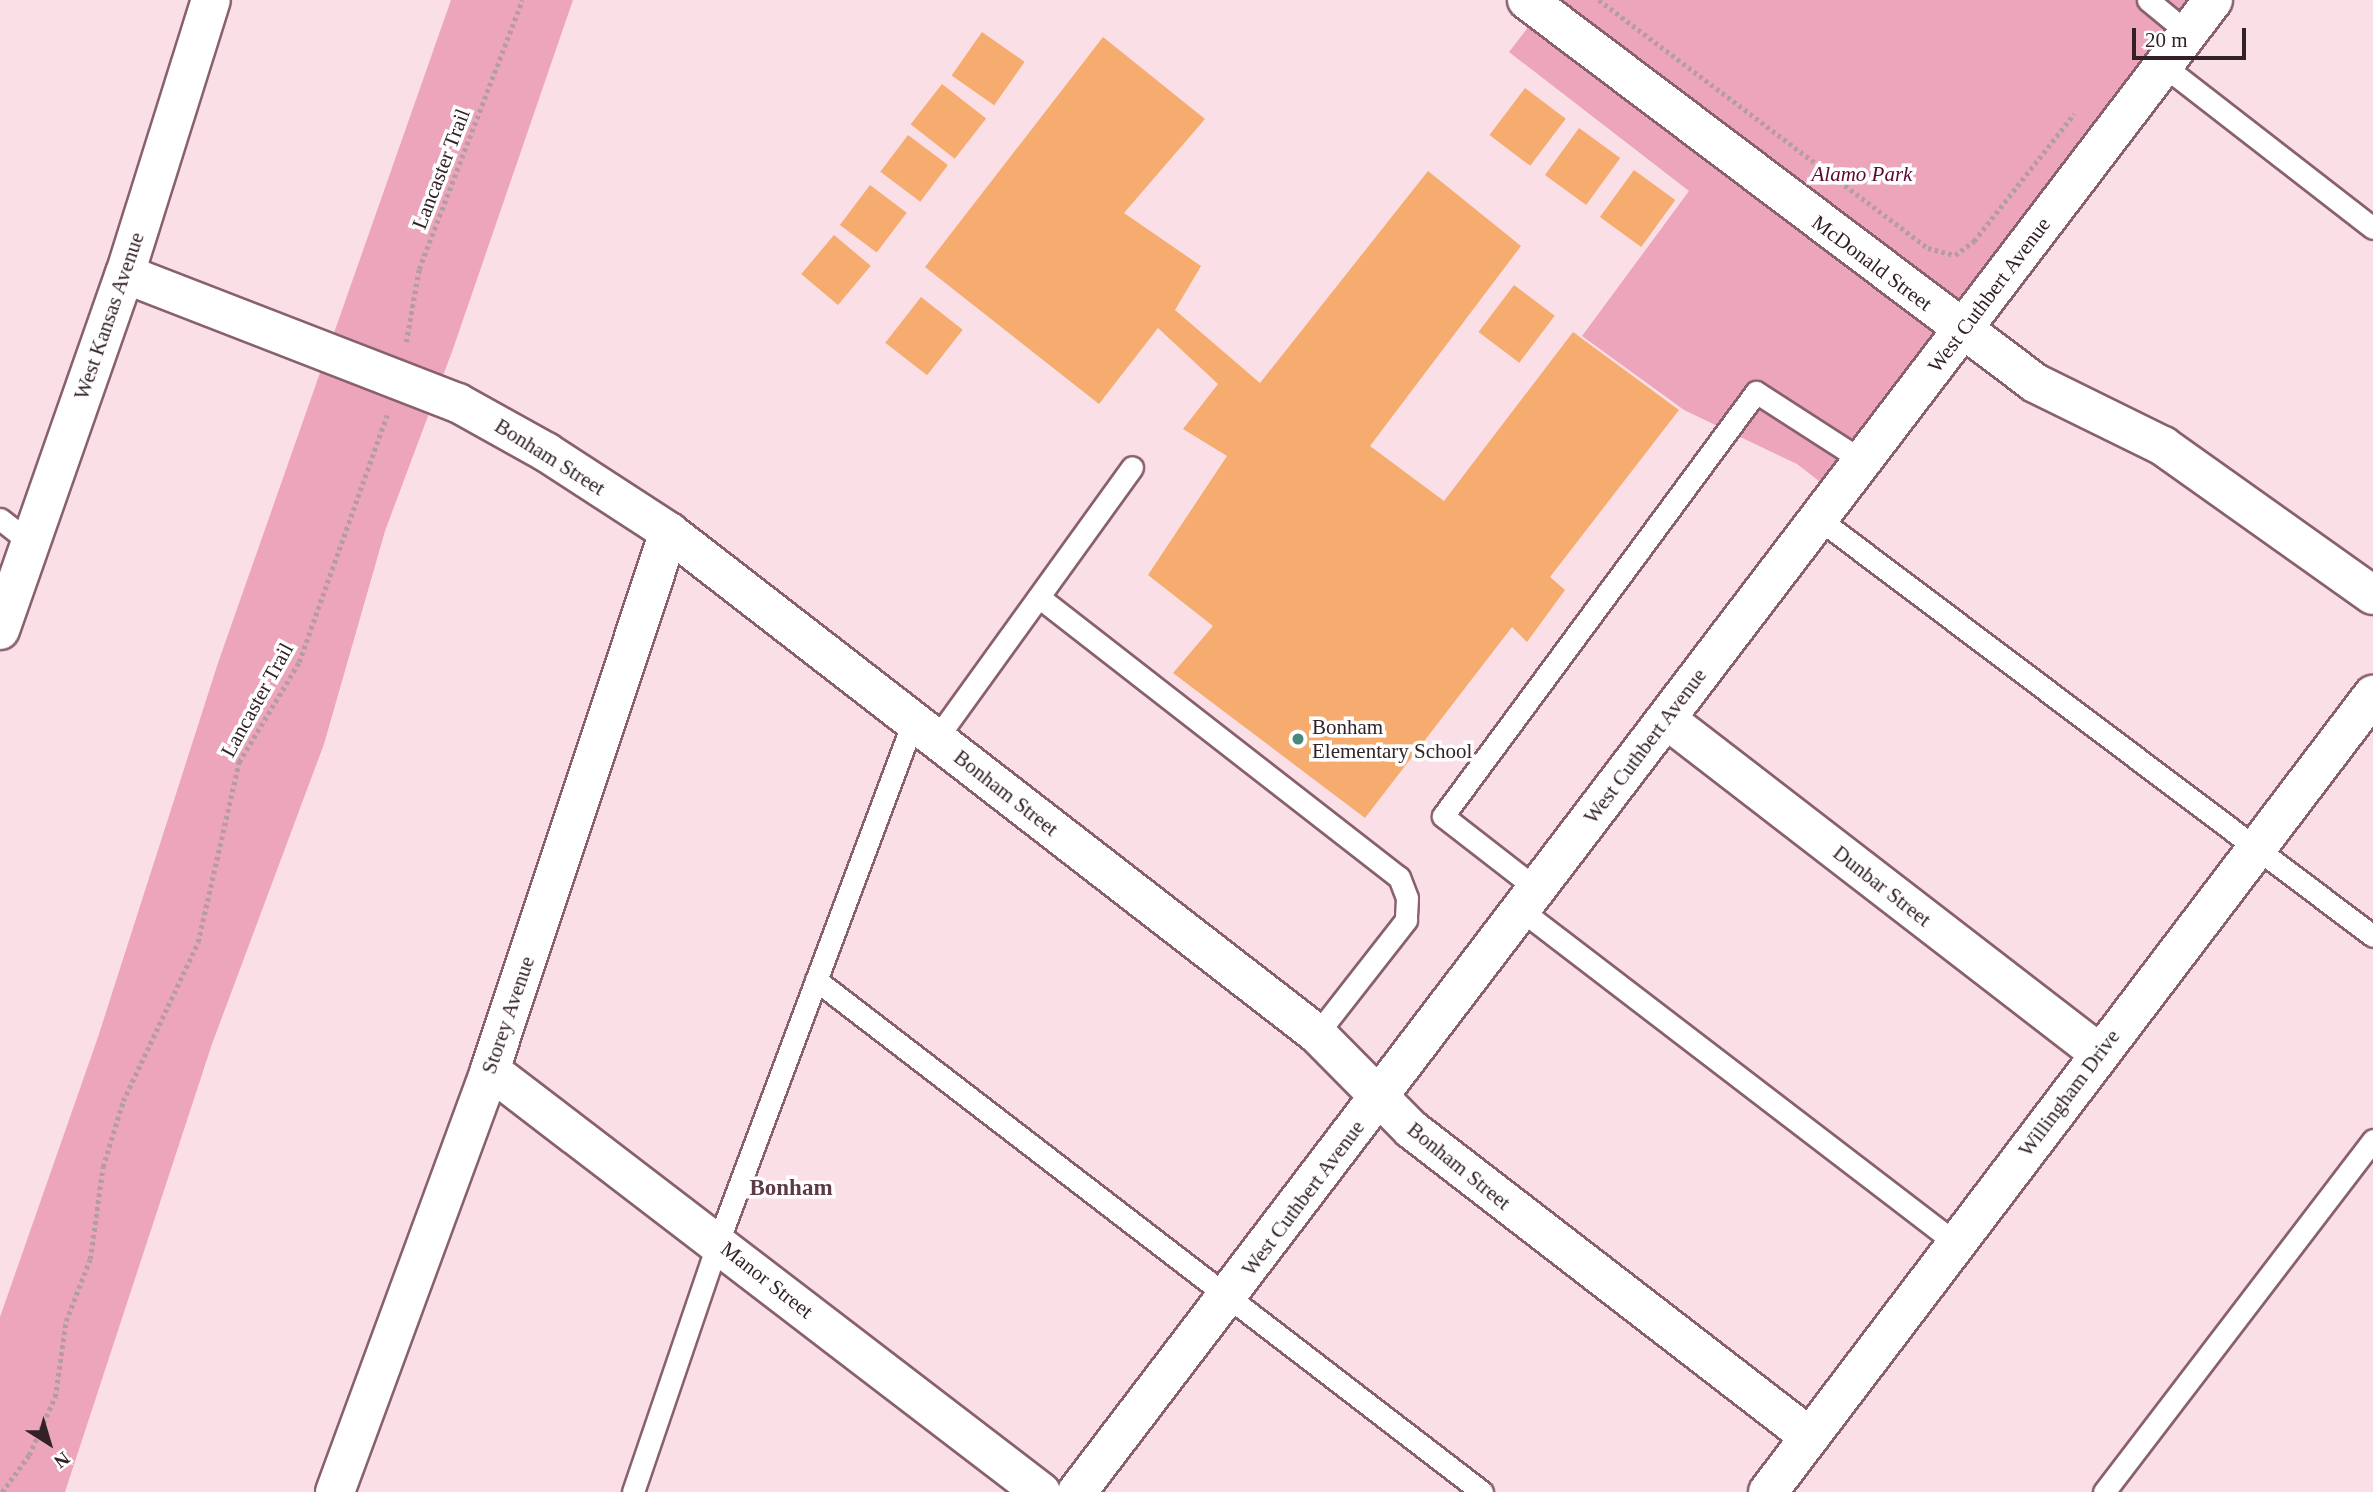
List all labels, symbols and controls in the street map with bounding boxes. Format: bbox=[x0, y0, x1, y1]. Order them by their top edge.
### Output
scale bar bbox=[2135, 14, 2249, 58]
text: 20 m bbox=[2145, 28, 2188, 52]
street label: Lancaster Trail bbox=[406, 105, 476, 233]
park label: Alamo Park bbox=[1812, 161, 1912, 187]
street label: McDonald Street bbox=[1807, 210, 1937, 316]
street label: West Cuthbert Avenue bbox=[1922, 212, 2056, 378]
street label: West Kansas Avenue bbox=[68, 229, 150, 403]
street label: Bonham Street bbox=[490, 413, 610, 501]
street label: Lancaster Trail bbox=[215, 638, 299, 762]
street label: West Cuthbert Avenue bbox=[1578, 663, 1712, 829]
place label: Bonham Elementary School bbox=[1312, 714, 1472, 764]
marker: Bonham Elementary School bbox=[1290, 731, 1306, 747]
street label: Bonham Street bbox=[949, 744, 1063, 842]
street label: Dunbar Street bbox=[1828, 840, 1936, 932]
street label: Storey Avenue bbox=[476, 952, 540, 1078]
street label: Willingham Drive bbox=[2013, 1025, 2125, 1161]
street label: West Cuthbert Avenue bbox=[1236, 1115, 1370, 1281]
street label: Bonham Street bbox=[1402, 1117, 1516, 1215]
district label: Bonham bbox=[749, 1174, 833, 1202]
street label: Manor Street bbox=[716, 1236, 818, 1324]
north arrow bbox=[14, 1408, 84, 1478]
text: N bbox=[50, 1448, 74, 1473]

